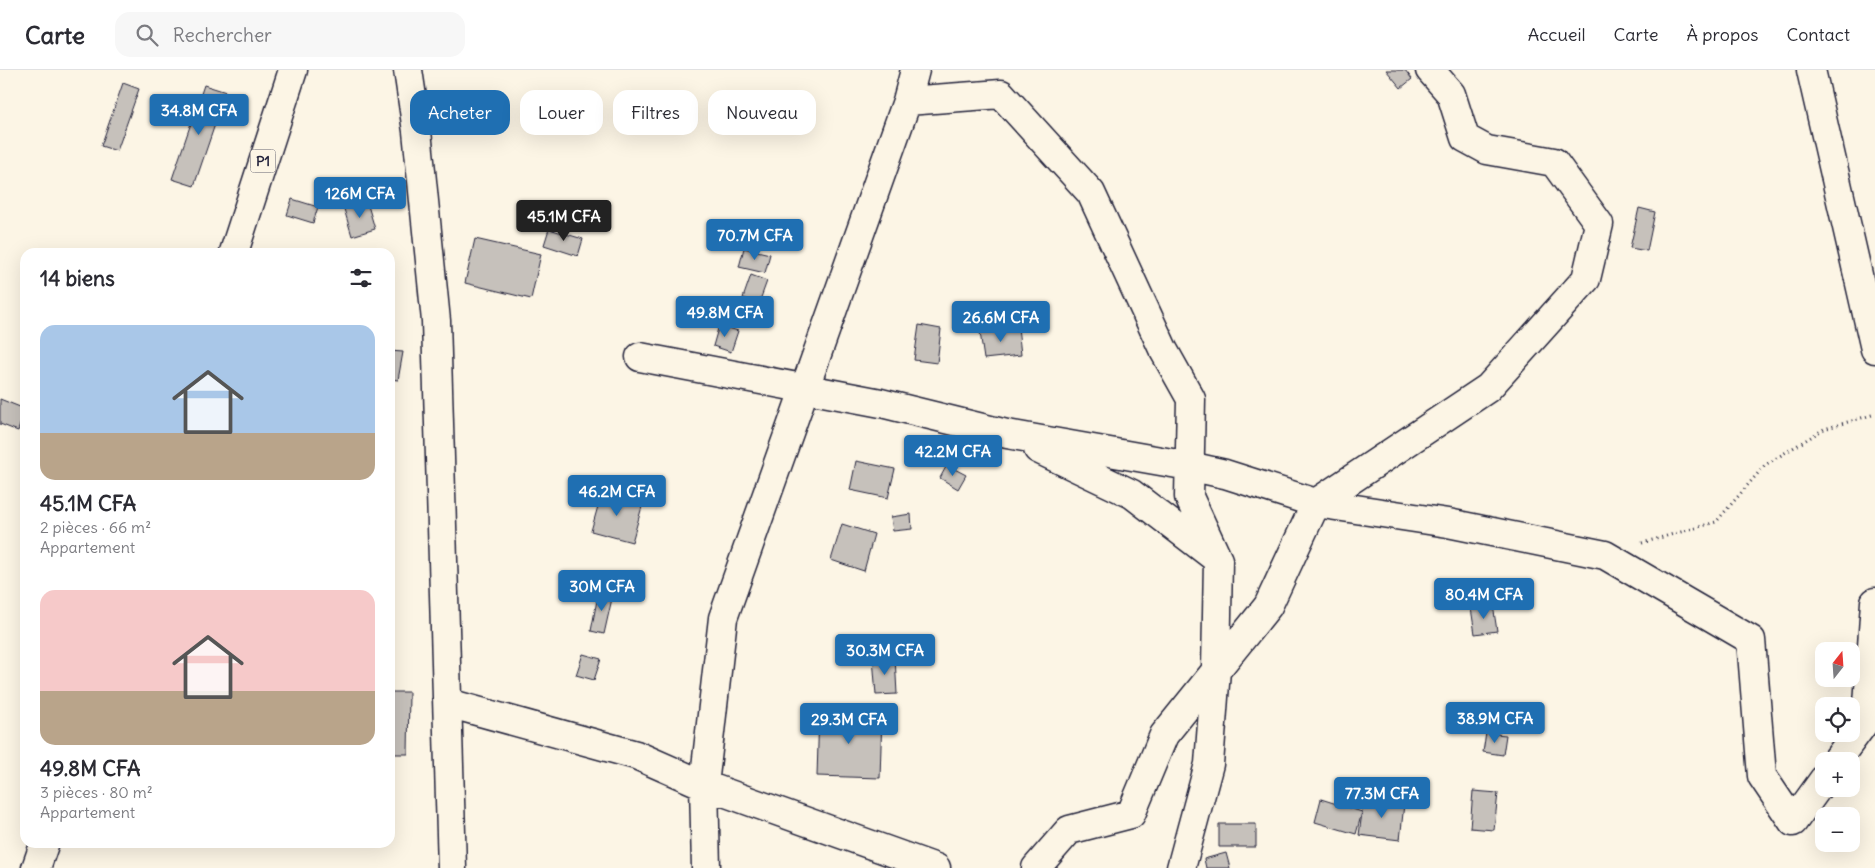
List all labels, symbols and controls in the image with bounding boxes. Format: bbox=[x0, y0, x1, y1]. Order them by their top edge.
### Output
search box bbox=[115, 12, 465, 57]
text: Carte bbox=[25, 20, 85, 50]
icon: search bbox=[133, 21, 161, 49]
text: Rechercher bbox=[173, 23, 272, 47]
text: Accueil bbox=[1528, 23, 1586, 46]
text: Carte bbox=[1614, 23, 1659, 46]
text: À propos bbox=[1687, 23, 1758, 46]
text: Contact bbox=[1786, 23, 1850, 46]
chip: Acheter bbox=[410, 90, 510, 135]
chip: Louer bbox=[520, 90, 603, 135]
chip: Filtres bbox=[613, 90, 698, 135]
chip: Nouveau bbox=[708, 90, 816, 135]
pin: 34.8M CFA bbox=[142, 93, 256, 136]
text: 34.8M CFA bbox=[161, 100, 237, 120]
road number: P1 bbox=[250, 150, 276, 172]
pin: 126M CFA bbox=[308, 176, 412, 219]
text: 126M CFA bbox=[325, 183, 395, 203]
pin: 45.1M CFA bbox=[507, 200, 621, 242]
text: 45.1M CFA bbox=[527, 206, 601, 226]
pin: 70.7M CFA bbox=[698, 218, 812, 261]
text: 70.7M CFA bbox=[717, 225, 793, 245]
icon: filters bbox=[347, 264, 375, 292]
text: 14 biens bbox=[40, 265, 115, 292]
pin: 49.8M CFA bbox=[668, 296, 782, 338]
pin: 26.6M CFA bbox=[944, 300, 1058, 343]
text: 49.8M CFA bbox=[687, 302, 763, 322]
text: 26.6M CFA bbox=[963, 307, 1039, 327]
icon: home bbox=[163, 357, 253, 447]
pin: 42.2M CFA bbox=[896, 434, 1010, 477]
text: 42.2M CFA bbox=[915, 441, 991, 461]
pin: 46.2M CFA bbox=[560, 474, 674, 517]
text: 46.2M CFA bbox=[579, 481, 655, 501]
text: 45.1M CFA bbox=[40, 490, 136, 517]
text: 2 pièces · 66 m² bbox=[40, 517, 151, 537]
text: Appartement bbox=[40, 537, 135, 557]
pin: 30M CFA bbox=[556, 570, 648, 612]
text: 30M CFA bbox=[569, 576, 635, 596]
pin: 80.4M CFA bbox=[1427, 578, 1541, 620]
text: 80.4M CFA bbox=[1445, 584, 1523, 604]
icon: home bbox=[163, 622, 253, 712]
pin: 30.3M CFA bbox=[828, 634, 942, 676]
text: 30.3M CFA bbox=[846, 640, 924, 660]
north arrow bbox=[1815, 642, 1860, 688]
map controls bbox=[1815, 642, 1860, 852]
button: locate bbox=[1815, 697, 1860, 742]
pin: 29.3M CFA bbox=[792, 702, 906, 745]
pin: 38.9M CFA bbox=[1438, 702, 1552, 744]
text: 38.9M CFA bbox=[1457, 708, 1533, 728]
text: 29.3M CFA bbox=[811, 709, 887, 729]
button: + bbox=[1815, 752, 1860, 797]
text: 49.8M CFA bbox=[40, 755, 140, 782]
pin: 77.3M CFA bbox=[1325, 776, 1439, 819]
text: 3 pièces · 80 m² bbox=[40, 782, 153, 802]
text: 77.3M CFA bbox=[1345, 783, 1419, 803]
text: Appartement bbox=[40, 802, 135, 822]
button: − bbox=[1815, 807, 1860, 852]

